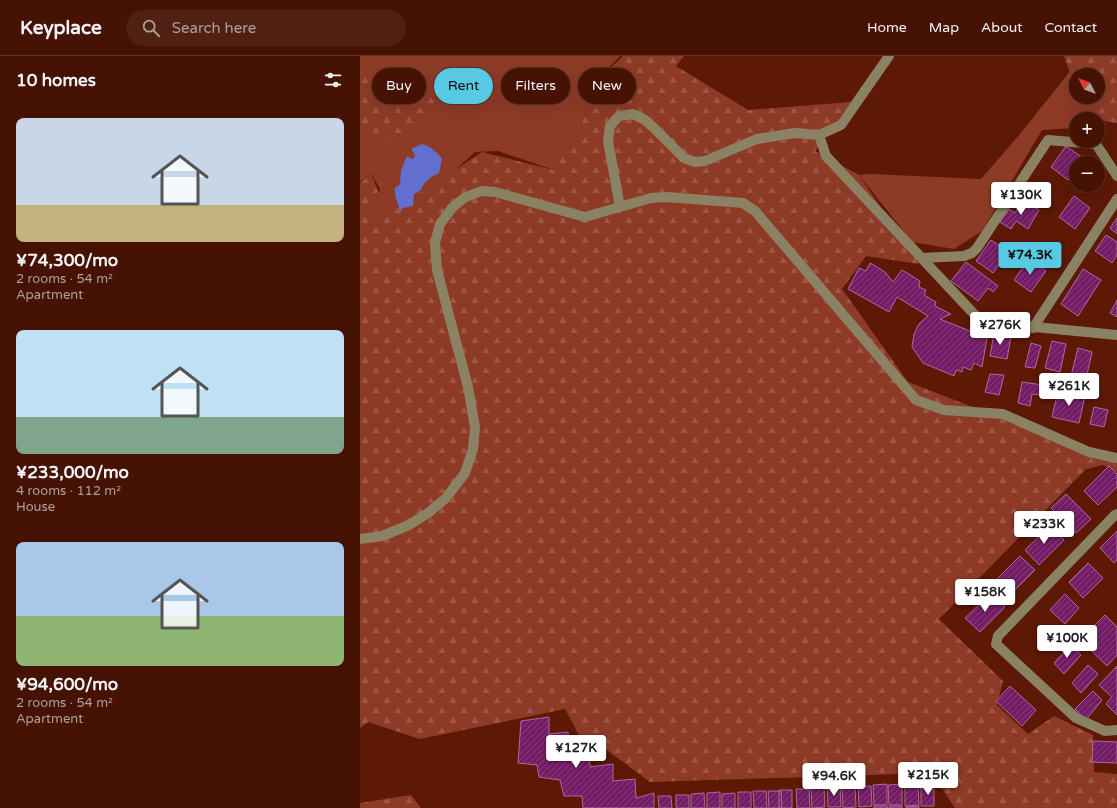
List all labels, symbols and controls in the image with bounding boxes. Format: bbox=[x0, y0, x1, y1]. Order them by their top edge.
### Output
search box bbox=[126, 10, 406, 46]
text: Keyplace bbox=[20, 17, 102, 39]
icon: search bbox=[140, 17, 162, 39]
text: Search here bbox=[172, 19, 256, 37]
text: Home bbox=[867, 19, 907, 36]
text: Map bbox=[929, 19, 959, 36]
text: About bbox=[981, 19, 1023, 36]
text: Contact bbox=[1045, 19, 1097, 36]
chip: Buy bbox=[372, 68, 426, 104]
chip: Rent bbox=[434, 68, 493, 104]
chip: Filters bbox=[501, 68, 570, 104]
chip: New bbox=[578, 68, 636, 104]
north arrow bbox=[1069, 68, 1105, 104]
map controls bbox=[1069, 68, 1105, 192]
icon: filters bbox=[322, 69, 344, 91]
text: 10 homes bbox=[16, 70, 96, 91]
button: + bbox=[1069, 112, 1105, 148]
icon: home bbox=[144, 144, 216, 216]
button: − bbox=[1069, 156, 1105, 192]
pin: ¥130K bbox=[993, 182, 1049, 216]
text: ¥130K bbox=[1000, 187, 1042, 203]
pin: ¥74.3K bbox=[997, 242, 1063, 276]
text: ¥74.3K bbox=[1007, 247, 1053, 263]
text: ¥74,300/mo bbox=[16, 250, 118, 271]
text: 2 rooms · 54 m² bbox=[16, 271, 113, 287]
text: Apartment bbox=[16, 287, 83, 303]
pin: ¥276K bbox=[972, 312, 1028, 346]
text: ¥276K bbox=[979, 317, 1021, 333]
icon: home bbox=[144, 356, 216, 428]
pin: ¥261K bbox=[1041, 373, 1097, 407]
text: ¥261K bbox=[1048, 378, 1090, 394]
text: ¥233,000/mo bbox=[16, 462, 129, 483]
text: 4 rooms · 112 m² bbox=[16, 483, 121, 499]
text: House bbox=[16, 499, 55, 515]
pin: ¥233K bbox=[1016, 511, 1072, 545]
text: ¥233K bbox=[1023, 516, 1065, 532]
icon: home bbox=[144, 568, 216, 640]
pin: ¥158K bbox=[957, 579, 1013, 613]
text: ¥158K bbox=[964, 584, 1006, 600]
pin: ¥100K bbox=[1039, 625, 1095, 659]
text: ¥100K bbox=[1046, 630, 1088, 646]
text: ¥94,600/mo bbox=[16, 674, 118, 695]
text: 2 rooms · 54 m² bbox=[16, 695, 113, 711]
text: Apartment bbox=[16, 711, 83, 727]
pin: ¥127K bbox=[548, 735, 604, 769]
text: ¥127K bbox=[555, 740, 597, 756]
pin: ¥215K bbox=[900, 762, 956, 796]
pin: ¥94.6K bbox=[801, 763, 867, 797]
text: ¥215K bbox=[907, 767, 949, 783]
text: ¥94.6K bbox=[811, 768, 857, 784]

